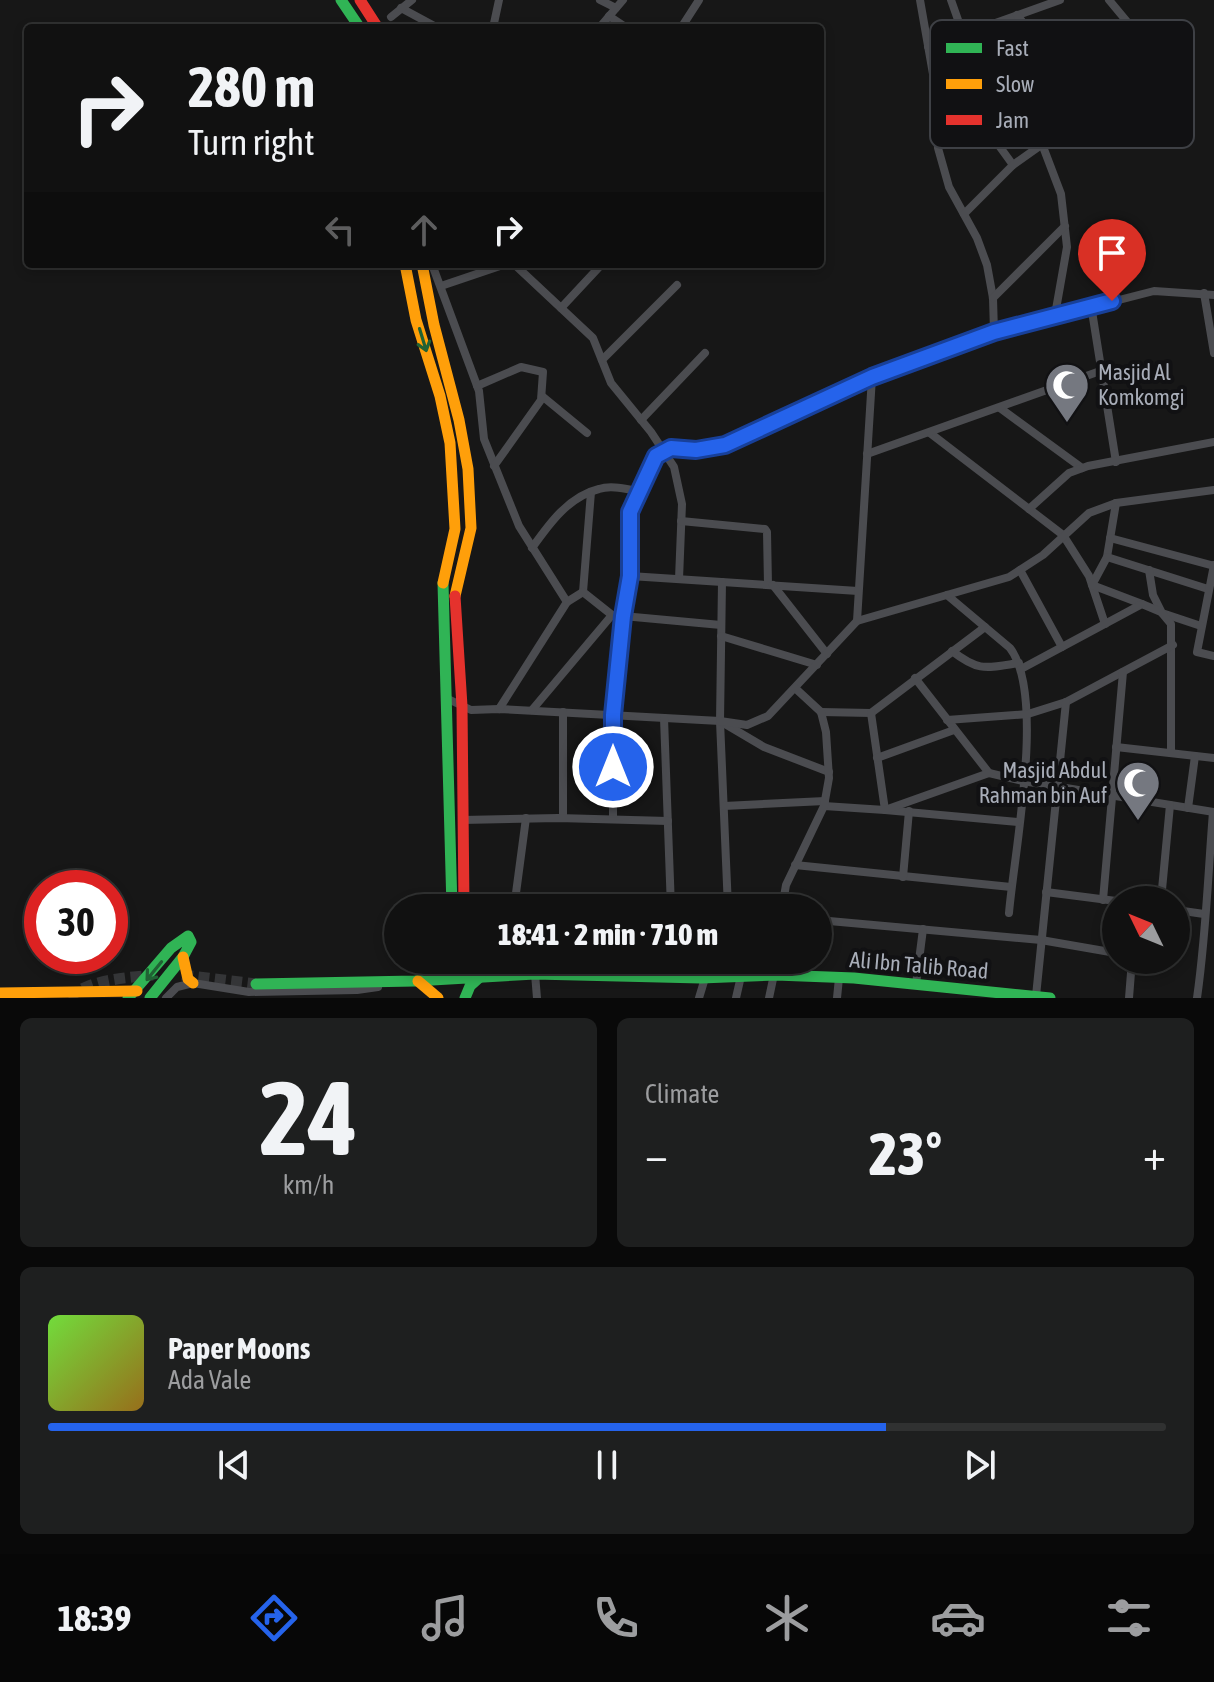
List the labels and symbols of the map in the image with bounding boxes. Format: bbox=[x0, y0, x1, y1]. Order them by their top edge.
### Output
legend bbox=[930, 20, 1194, 148]
text: Fast bbox=[996, 35, 1029, 61]
text: Slow bbox=[996, 71, 1034, 97]
text: Jam bbox=[996, 107, 1029, 133]
pin bbox=[1078, 219, 1146, 301]
one-way arrow bbox=[416, 327, 431, 352]
place label: Masjid Al Komkomgi bbox=[1098, 359, 1184, 410]
mosque icon: Masjid Al Komkomgi bbox=[1043, 361, 1091, 424]
position arrow bbox=[571, 725, 655, 809]
place label: Masjid Abdul Rahman bin Auf bbox=[979, 757, 1107, 808]
mosque icon: Masjid Abdul Rahman bin Auf bbox=[1114, 759, 1162, 822]
speed limit sign: 30 bbox=[24, 870, 128, 974]
north arrow bbox=[1102, 886, 1190, 974]
street label: Ali Ibn Talib Road bbox=[849, 946, 989, 984]
one-way arrow bbox=[145, 960, 163, 981]

